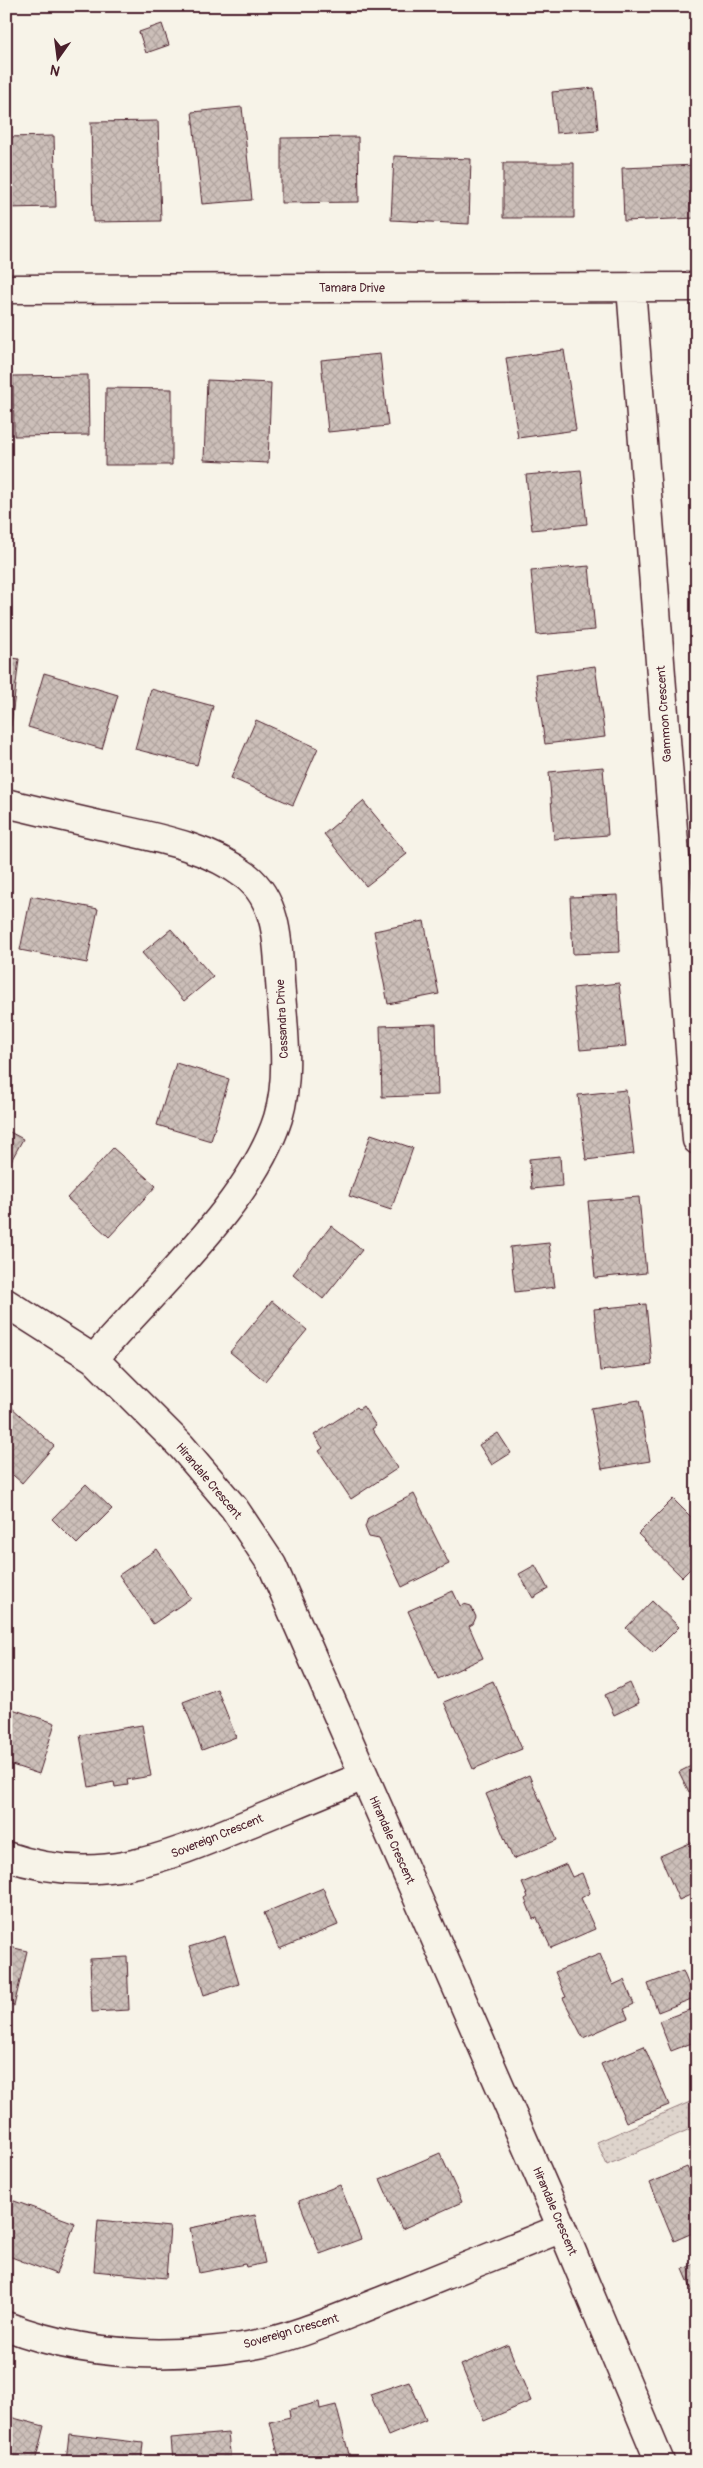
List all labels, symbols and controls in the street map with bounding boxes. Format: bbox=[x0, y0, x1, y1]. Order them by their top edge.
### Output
north arrow bbox=[32, 32, 82, 82]
text: N bbox=[48, 61, 62, 80]
street label: Tamara Drive bbox=[319, 281, 385, 296]
street label: Gammon Crescent bbox=[654, 665, 675, 763]
street label: Cassandra Drive bbox=[273, 979, 292, 1059]
street label: Hirandale Crescent bbox=[172, 1440, 245, 1523]
street label: Hirandale Crescent bbox=[365, 1794, 418, 1887]
street label: Sovereign Crescent bbox=[169, 1811, 266, 1862]
street label: Hirandale Crescent bbox=[529, 2165, 580, 2258]
street label: Sovereign Crescent bbox=[242, 2311, 341, 2352]

